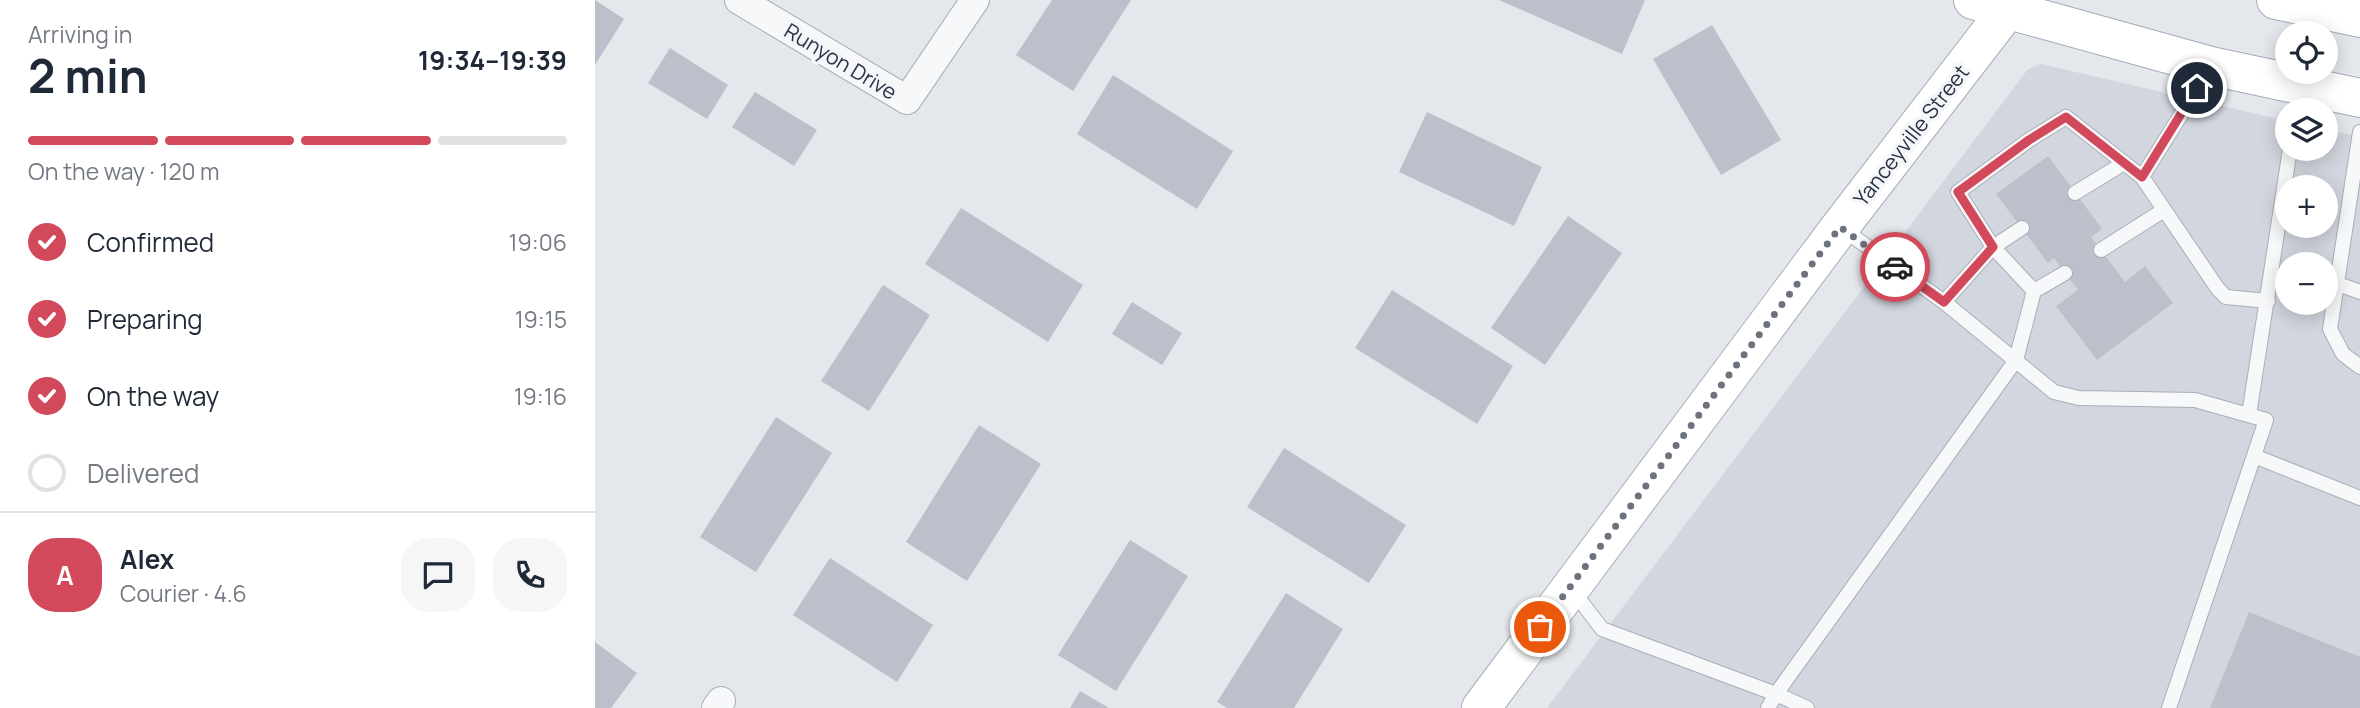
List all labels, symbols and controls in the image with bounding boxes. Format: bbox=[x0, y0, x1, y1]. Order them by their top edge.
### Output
street label: Runyon Drive bbox=[780, 16, 902, 106]
text: Arriving in bbox=[28, 18, 133, 50]
map controls bbox=[2275, 21, 2338, 315]
button: locate bbox=[2275, 21, 2338, 84]
text: 19:34–19:39 bbox=[418, 42, 567, 78]
text: 2 min bbox=[28, 44, 148, 107]
pin bbox=[2167, 58, 2227, 118]
street label: Yanceyville Street bbox=[1847, 59, 1975, 211]
icon: home bbox=[2178, 69, 2216, 107]
button: layers bbox=[2275, 98, 2338, 161]
text: On the way · 120 m bbox=[28, 155, 220, 187]
button: + bbox=[2275, 175, 2338, 238]
icon: check bbox=[28, 223, 66, 261]
text: Confirmed bbox=[87, 224, 214, 260]
text: 19:06 bbox=[509, 226, 567, 258]
courier bbox=[1860, 232, 1930, 302]
icon: car bbox=[1876, 248, 1914, 286]
button: − bbox=[2275, 252, 2338, 315]
icon: check bbox=[28, 300, 66, 338]
text: Preparing bbox=[87, 301, 203, 337]
text: 19:15 bbox=[515, 303, 567, 335]
icon: check bbox=[28, 377, 66, 415]
text: On the way bbox=[87, 378, 219, 414]
text: 19:16 bbox=[514, 380, 567, 412]
text: Delivered bbox=[87, 455, 199, 491]
button: chat bbox=[401, 538, 475, 612]
button: phone bbox=[493, 538, 567, 612]
text: Alex bbox=[120, 541, 174, 577]
text: A bbox=[56, 557, 74, 593]
text: Courier · 4.6 bbox=[120, 577, 247, 609]
pin bbox=[1510, 597, 1570, 657]
icon: bag bbox=[1521, 608, 1559, 646]

